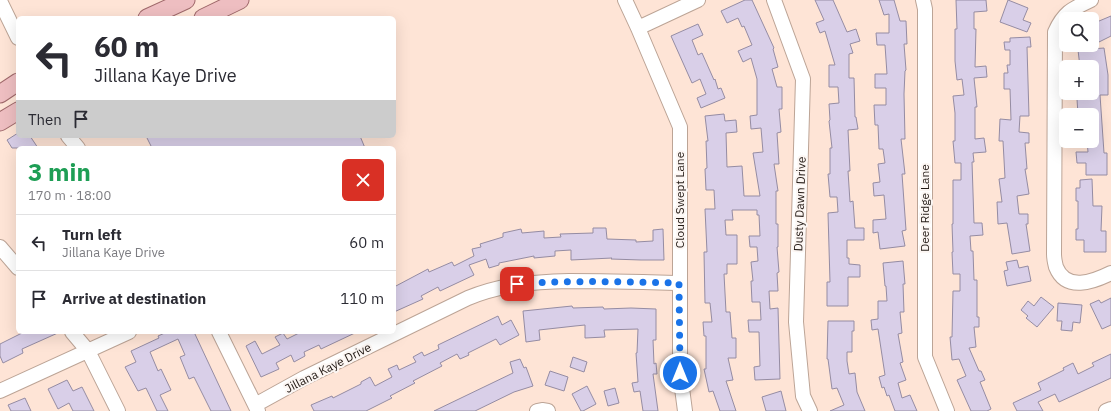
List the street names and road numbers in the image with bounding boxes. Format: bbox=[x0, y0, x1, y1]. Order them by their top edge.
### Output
street label: Cloud Swept Lane bbox=[672, 151, 687, 248]
street label: Dusty Dawn Drive bbox=[790, 156, 809, 252]
street label: Deer Ridge Lane bbox=[917, 164, 932, 252]
street label: Jillana Kaye Drive bbox=[282, 339, 374, 396]

